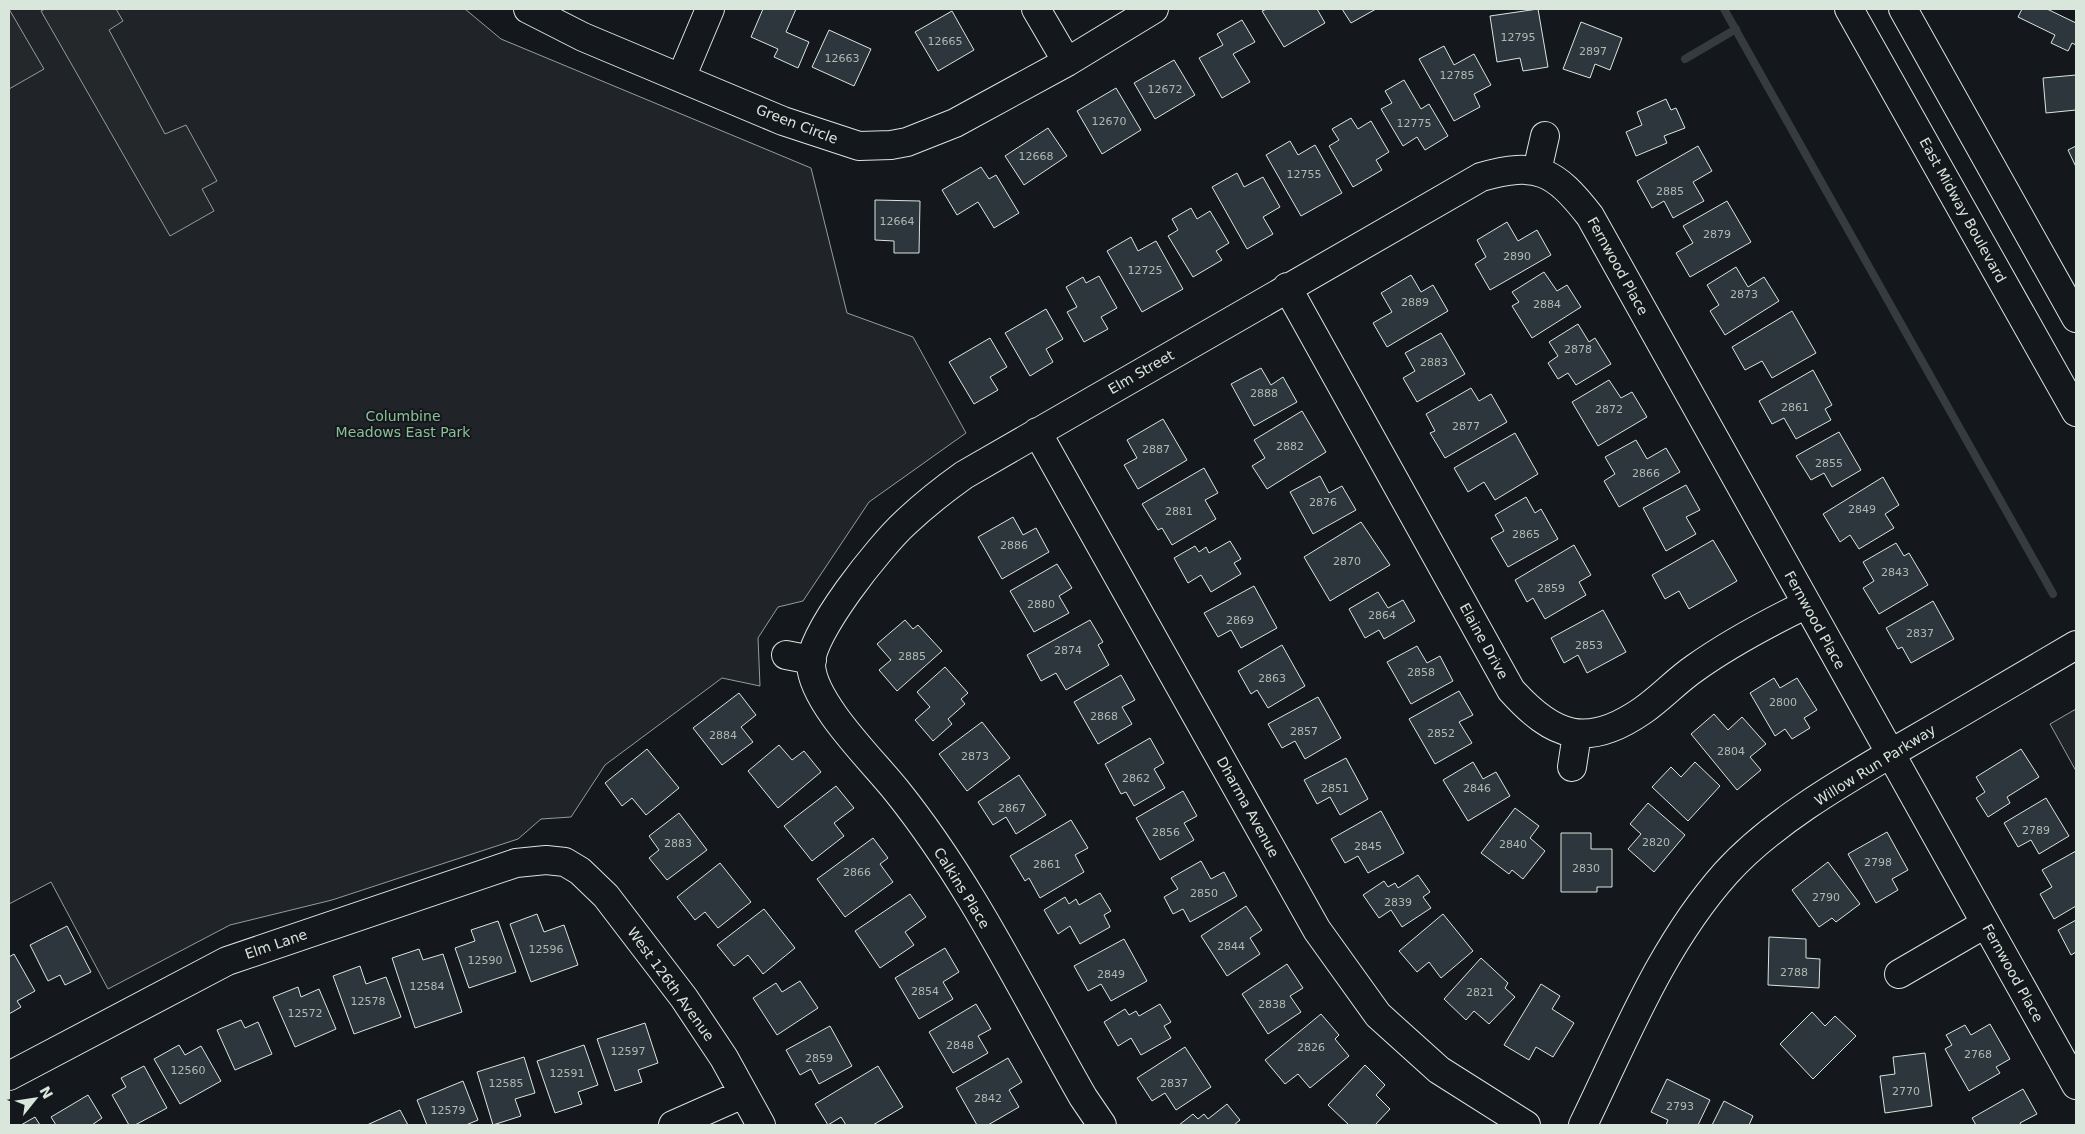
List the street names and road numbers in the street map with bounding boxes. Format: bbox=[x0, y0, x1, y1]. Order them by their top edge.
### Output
street label: Green Circle bbox=[754, 101, 840, 147]
street label: East Midway Boulevard bbox=[1916, 135, 2010, 285]
street label: Fernwood Place bbox=[1584, 214, 1652, 318]
street label: Elm Street bbox=[1105, 346, 1177, 397]
street label: Fernwood Place bbox=[1781, 568, 1849, 672]
street label: Elaine Drive bbox=[1457, 600, 1511, 682]
street label: Willow Run Parkway bbox=[1812, 721, 1938, 809]
street label: Dharma Avenue bbox=[1214, 754, 1282, 860]
street label: Calkins Place bbox=[931, 845, 993, 931]
street label: Fernwood Place bbox=[1979, 921, 2047, 1025]
street label: West 126th Avenue bbox=[624, 924, 718, 1044]
street label: Elm Lane bbox=[243, 926, 309, 962]

